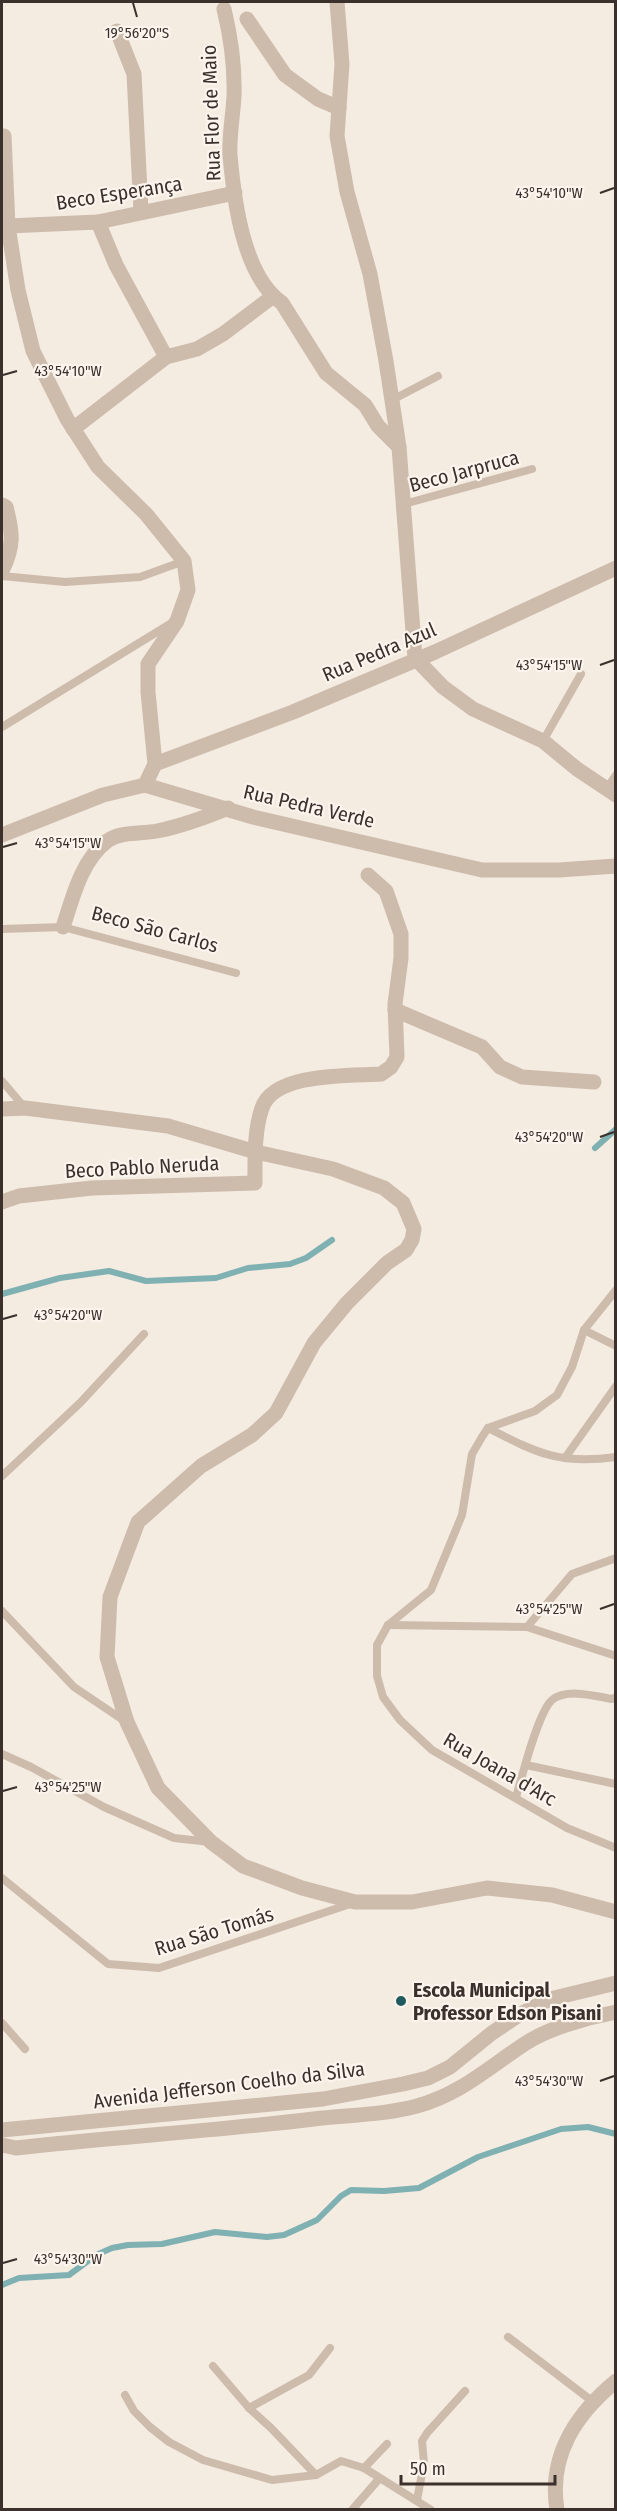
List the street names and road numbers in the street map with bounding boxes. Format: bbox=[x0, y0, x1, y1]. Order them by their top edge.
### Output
street label: Rua Flor de Maio bbox=[197, 44, 225, 182]
street label: Beco Esperança bbox=[54, 171, 184, 215]
street label: Beco Jarpruca bbox=[406, 445, 522, 497]
street label: Rua Pedra Azul bbox=[319, 617, 439, 687]
street label: Rua Pedra Verde bbox=[241, 779, 377, 833]
street label: Beco São Carlos bbox=[89, 901, 221, 957]
street label: Beco Pablo Neruda bbox=[64, 1151, 220, 1183]
street label: Rua Joana d'Arc bbox=[439, 1727, 561, 1811]
street label: Rua São Tomás bbox=[152, 1902, 276, 1960]
street label: Avenida Jefferson Coelho da Silva bbox=[92, 2056, 366, 2114]

